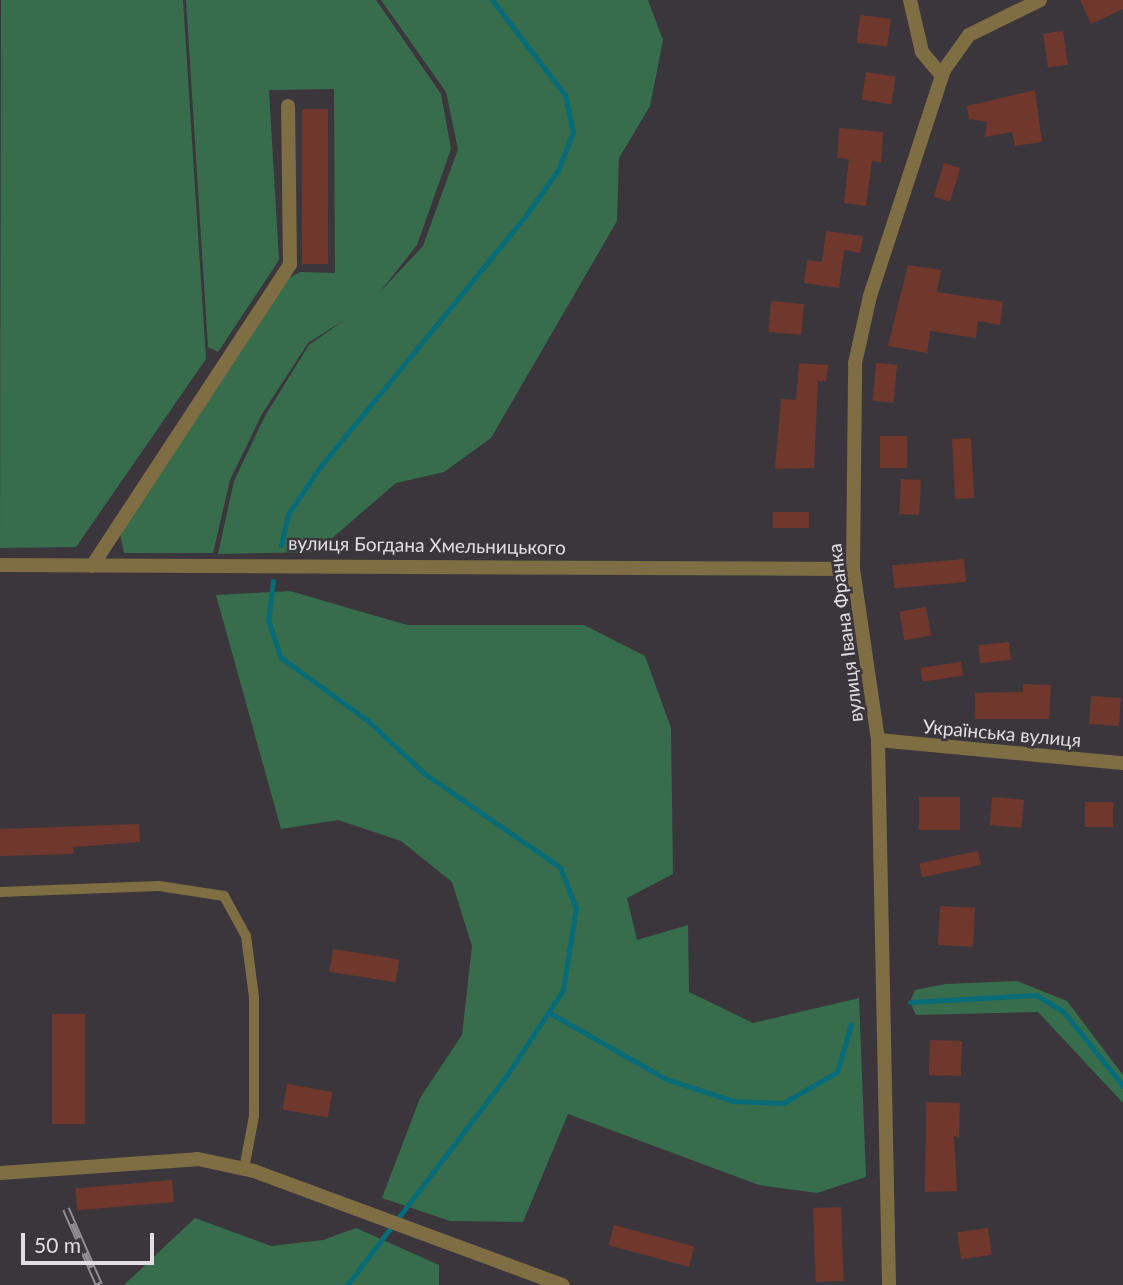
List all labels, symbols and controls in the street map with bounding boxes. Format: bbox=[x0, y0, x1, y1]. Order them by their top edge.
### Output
street label: вулиця Богдана Хмельницького bbox=[288, 531, 566, 559]
street label: вулиця Івана Франка bbox=[823, 542, 867, 724]
street label: Українська вулиця bbox=[922, 715, 1082, 751]
scale bar bbox=[24, 1218, 158, 1262]
text: 50 m bbox=[34, 1232, 81, 1257]

